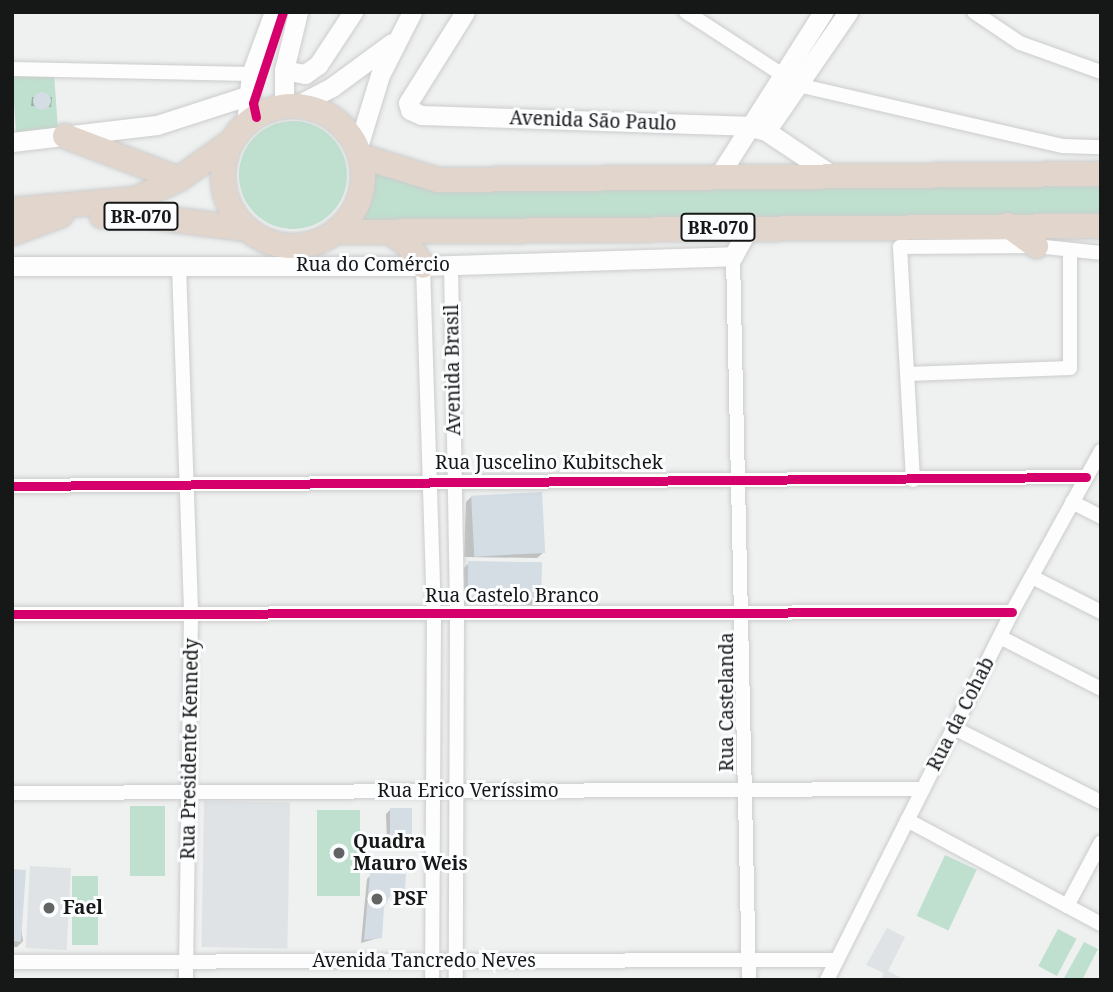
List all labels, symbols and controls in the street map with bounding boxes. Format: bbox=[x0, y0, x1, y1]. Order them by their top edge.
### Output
street label: Avenida São Paulo bbox=[509, 107, 677, 135]
road number: BR-070 bbox=[102, 202, 180, 230]
road number: BR-070 bbox=[680, 212, 756, 242]
street label: Rua do Comércio bbox=[296, 254, 450, 276]
street label: Avenida Brasil bbox=[440, 304, 466, 436]
street label: Rua Juscelino Kubitschek bbox=[435, 452, 663, 474]
street label: Rua Castelo Branco bbox=[425, 585, 599, 607]
street label: Rua Castelanda bbox=[716, 632, 738, 772]
street label: Rua Presidente Kennedy bbox=[177, 638, 203, 860]
street label: Rua da Cohab bbox=[923, 653, 999, 775]
street label: Rua Erico Veríssimo bbox=[377, 780, 559, 802]
place label: Quadra Mauro Weis bbox=[353, 831, 468, 875]
marker: Quadra Mauro Weis bbox=[331, 845, 347, 861]
place label: PSF bbox=[393, 888, 428, 910]
marker: PSF bbox=[367, 889, 387, 909]
place label: Fael bbox=[63, 897, 103, 919]
marker: Fael bbox=[41, 900, 57, 916]
street label: Avenida Tancredo Neves bbox=[312, 950, 536, 972]

